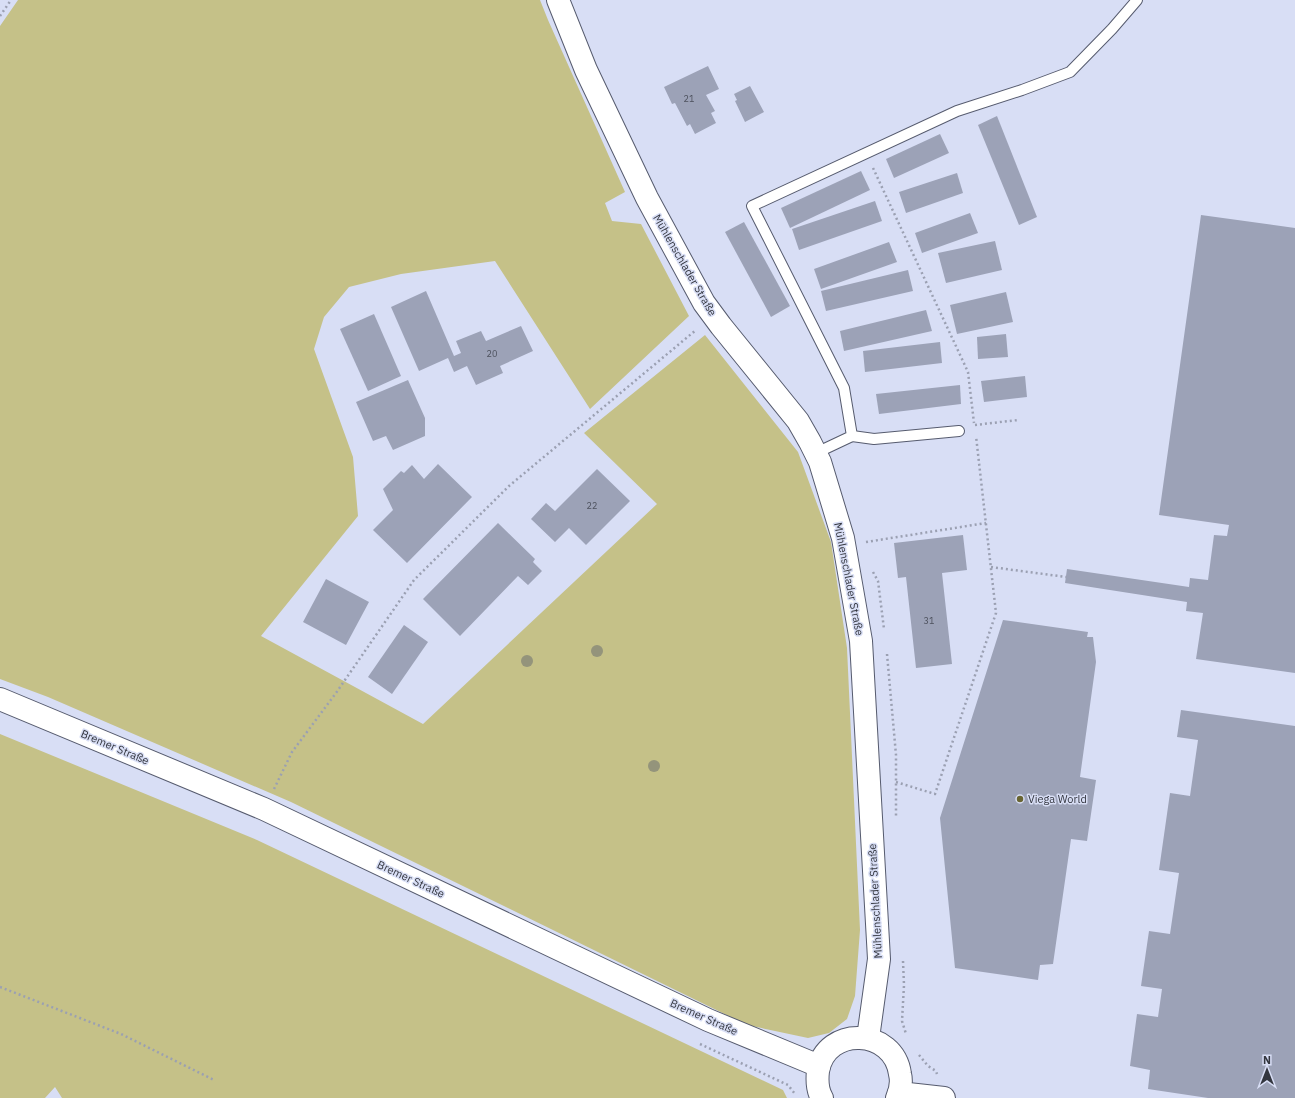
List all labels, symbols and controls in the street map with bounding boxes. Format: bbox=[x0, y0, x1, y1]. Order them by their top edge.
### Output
house number: 21 bbox=[684, 93, 694, 104]
street label: Mühlenschlader Straße bbox=[650, 212, 720, 318]
house number: 20 bbox=[487, 348, 497, 359]
house number: 22 bbox=[587, 500, 597, 511]
street label: Mühlenschlader Straße bbox=[831, 521, 867, 637]
house number: 31 bbox=[924, 615, 934, 626]
street label: Bremer Straße bbox=[79, 726, 151, 768]
place label: Viega World bbox=[1028, 792, 1087, 806]
marker: Viega World bbox=[1015, 794, 1025, 804]
street label: Mühlenschlader Straße bbox=[865, 843, 885, 959]
street label: Bremer Straße bbox=[375, 857, 447, 901]
street label: Bremer Straße bbox=[668, 996, 740, 1038]
north arrow bbox=[1247, 1050, 1287, 1090]
text: N bbox=[1263, 1053, 1271, 1067]

